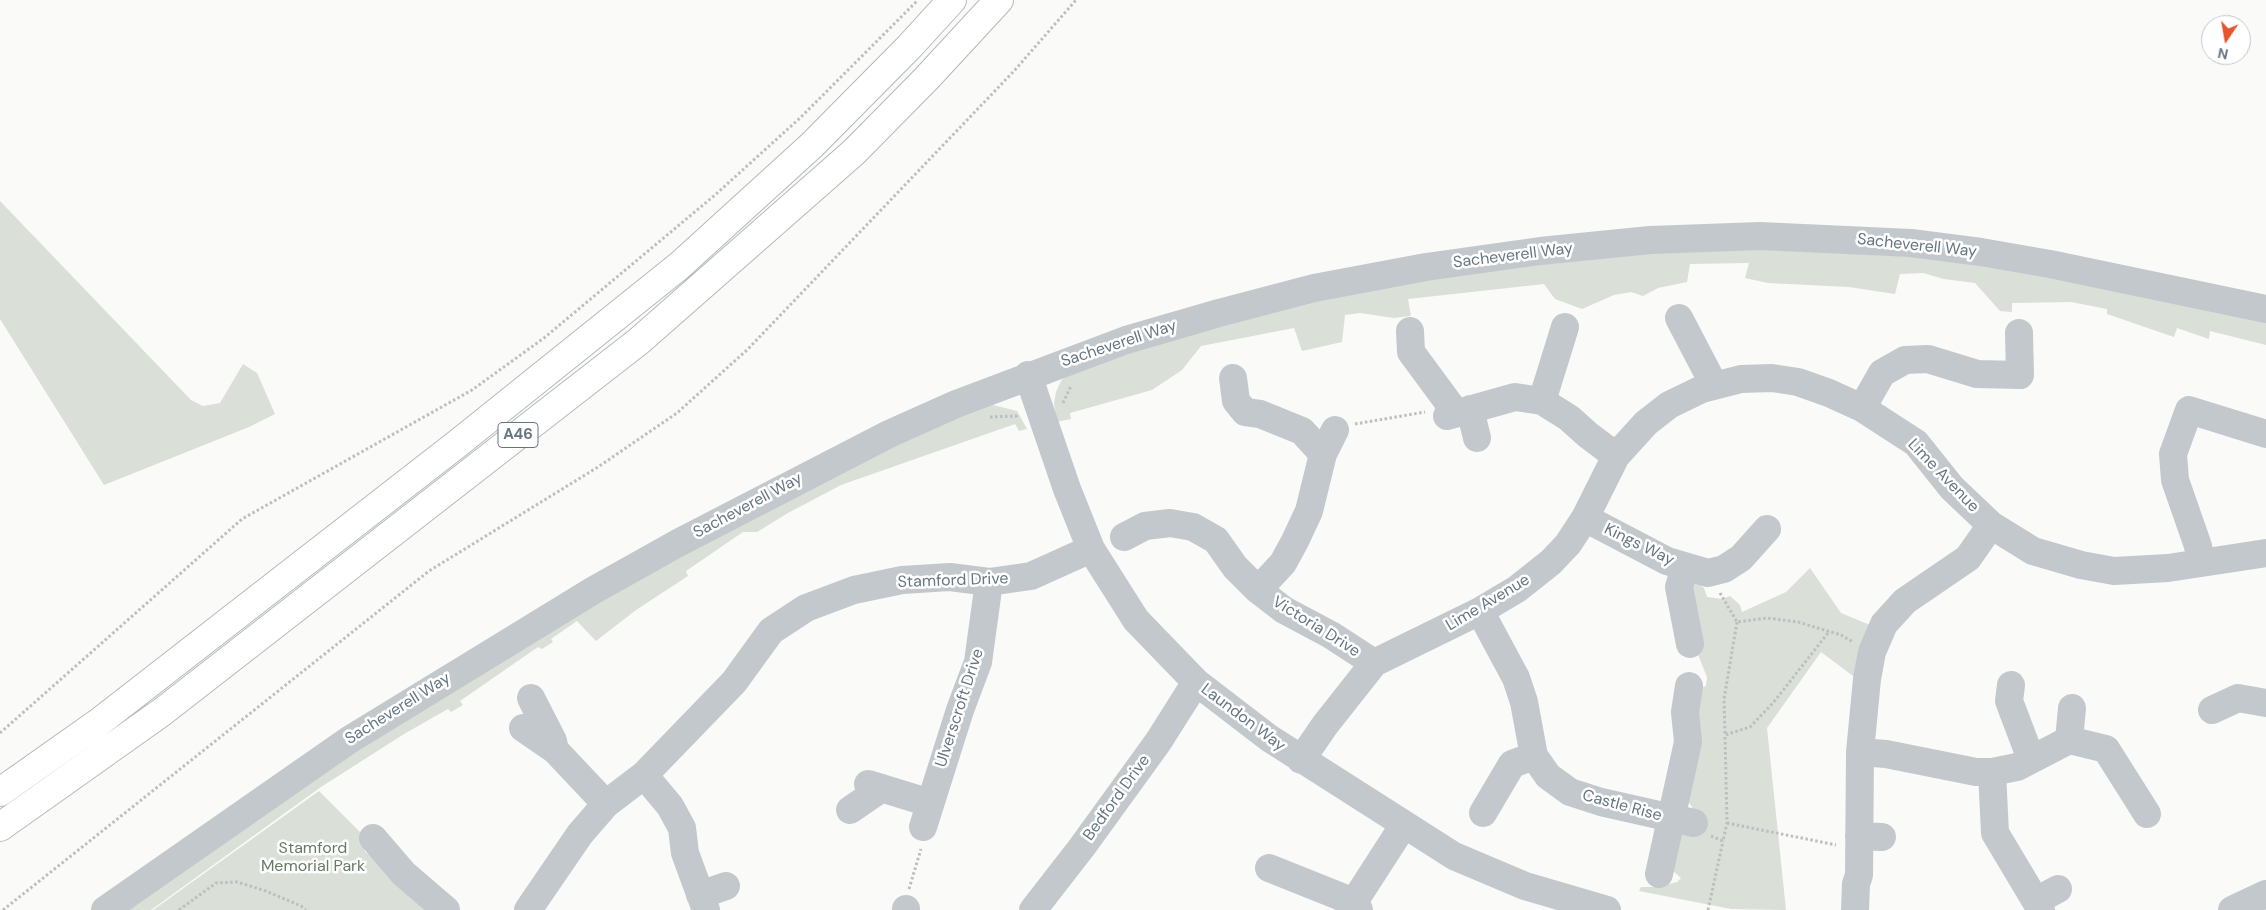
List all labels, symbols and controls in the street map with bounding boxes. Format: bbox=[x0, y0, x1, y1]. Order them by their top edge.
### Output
north arrow bbox=[2201, 15, 2251, 65]
text: N bbox=[2216, 44, 2230, 64]
street label: Sacheverell Way bbox=[1856, 230, 1978, 262]
street label: Sacheverell Way bbox=[1452, 239, 1574, 273]
street label: Sacheverell Way bbox=[1059, 316, 1179, 372]
road number: A46 bbox=[498, 422, 538, 448]
street label: Lime Avenue bbox=[1903, 435, 1983, 517]
street label: Sacheverell Way bbox=[690, 469, 806, 543]
street label: Kings Way bbox=[1601, 520, 1677, 570]
street label: Stamford Drive bbox=[897, 569, 1009, 593]
street label: Lime Avenue bbox=[1443, 571, 1533, 635]
street label: Victoria Drive bbox=[1269, 592, 1363, 662]
street label: Ulverscroft Drive bbox=[932, 646, 988, 770]
street label: Sacheverell Way bbox=[342, 669, 454, 749]
street label: Laundon Way bbox=[1197, 680, 1289, 756]
street label: Bedford Drive bbox=[1080, 751, 1154, 845]
street label: Castle Rise bbox=[1580, 786, 1664, 826]
park label: Stamford Memorial Park bbox=[261, 839, 365, 877]

